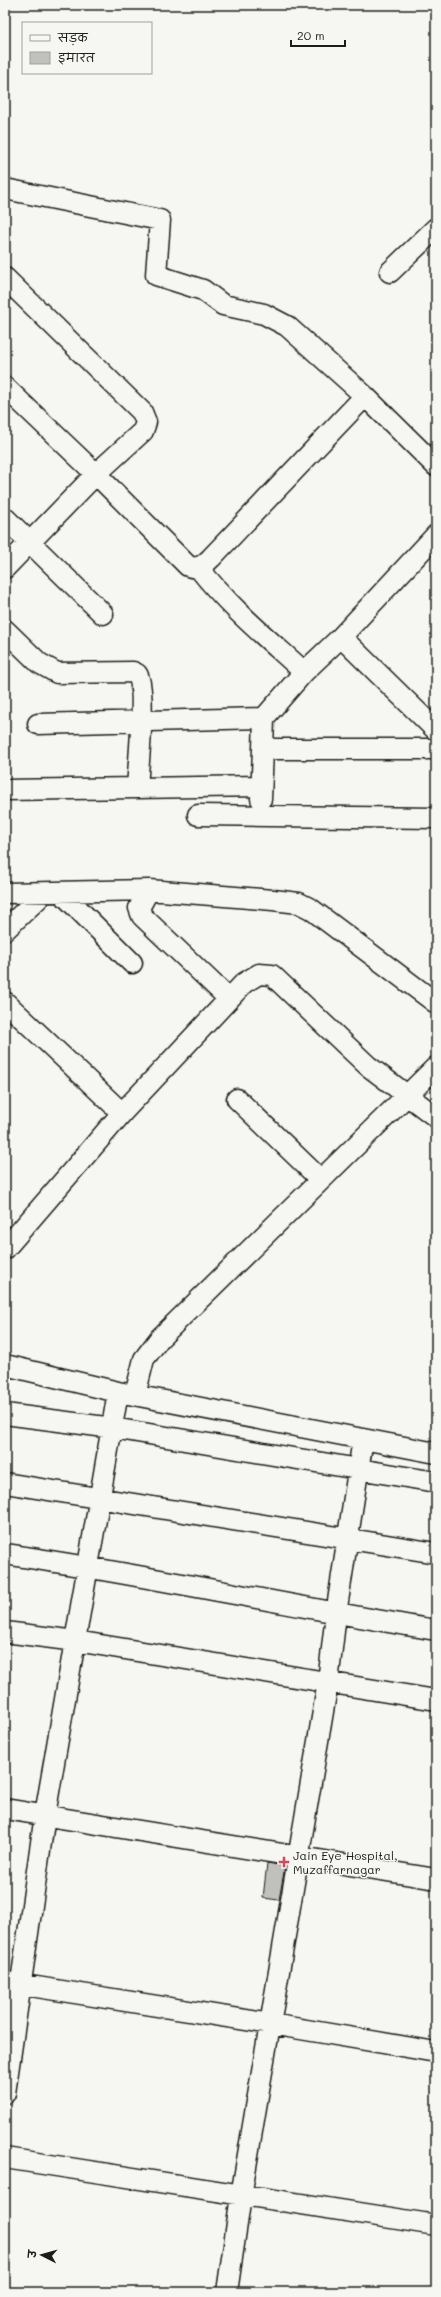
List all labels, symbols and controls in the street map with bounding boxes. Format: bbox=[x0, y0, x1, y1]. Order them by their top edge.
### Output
legend bbox=[22, 22, 152, 74]
scale bar bbox=[291, 22, 345, 48]
text: 20 m bbox=[297, 27, 325, 43]
text: सड़क bbox=[57, 29, 89, 46]
text: इमारत bbox=[58, 49, 96, 65]
place label: Jain Eye Hospital, Muzaffarnagar bbox=[293, 1847, 398, 1877]
marker: Jain Eye Hospital, Muzaffarnagar bbox=[278, 1856, 290, 1868]
north arrow bbox=[22, 2235, 62, 2275]
text: उ bbox=[24, 2248, 40, 2259]

